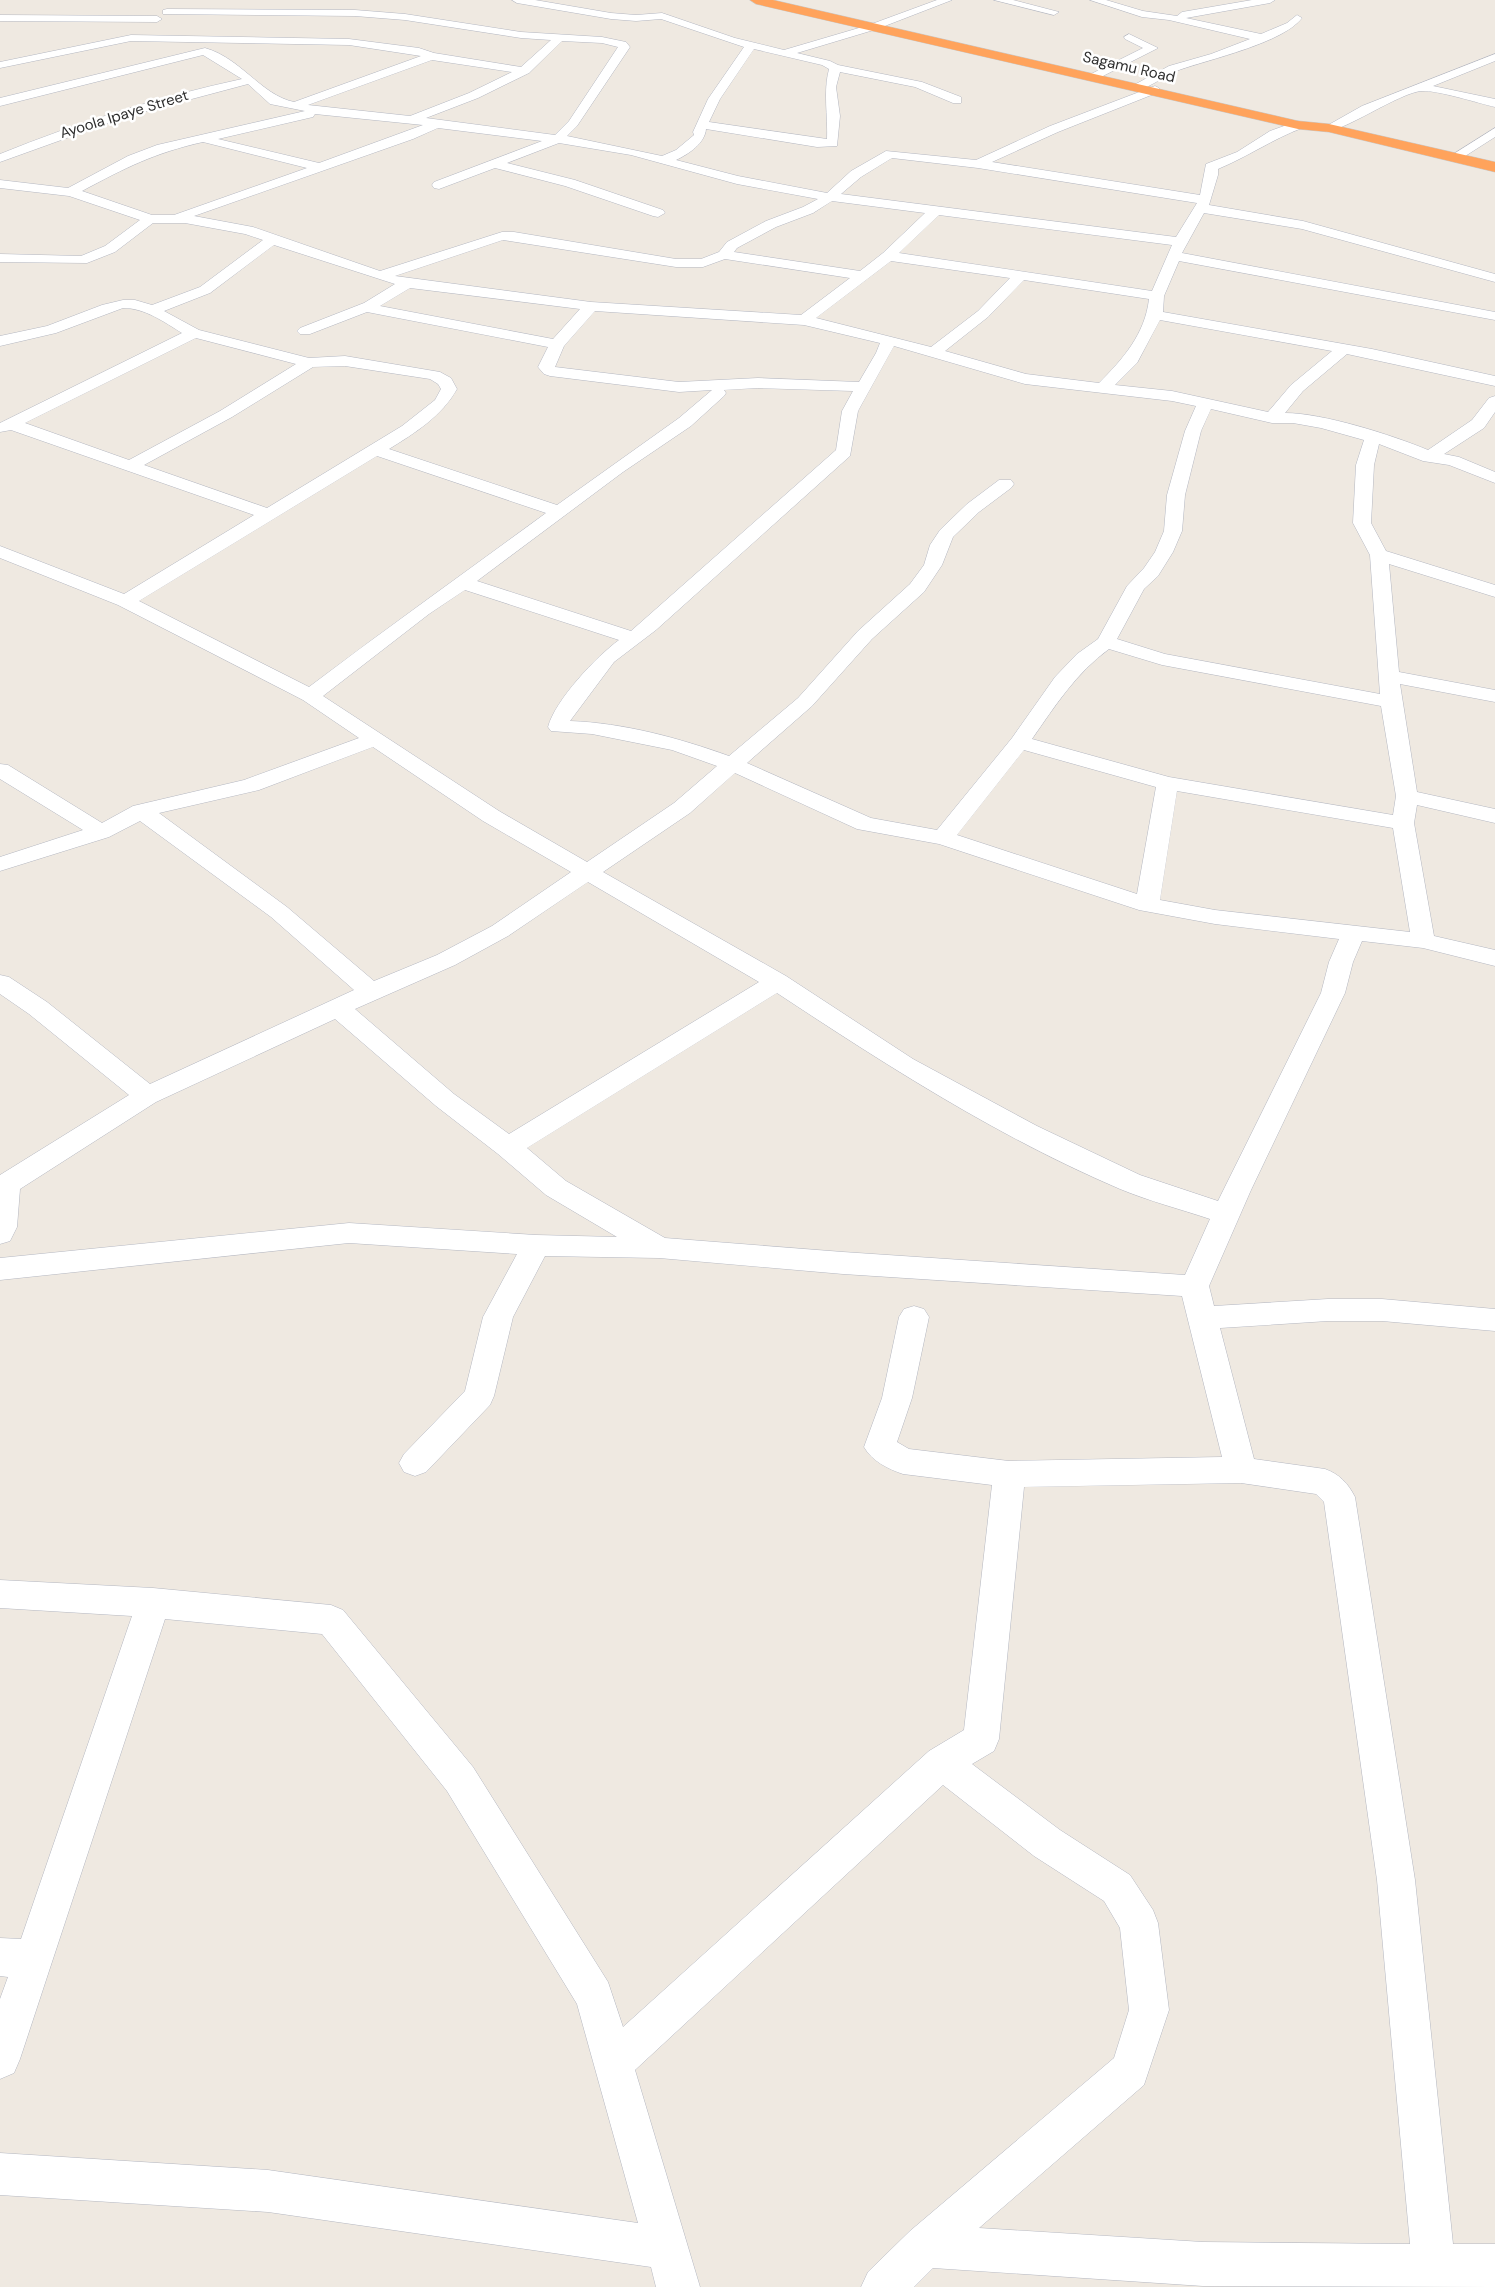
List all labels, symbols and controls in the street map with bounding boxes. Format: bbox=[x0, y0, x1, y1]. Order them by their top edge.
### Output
street label: Sagamu Road bbox=[1081, 47, 1177, 87]
street label: Ayoola Ipaye Street bbox=[57, 85, 191, 143]

